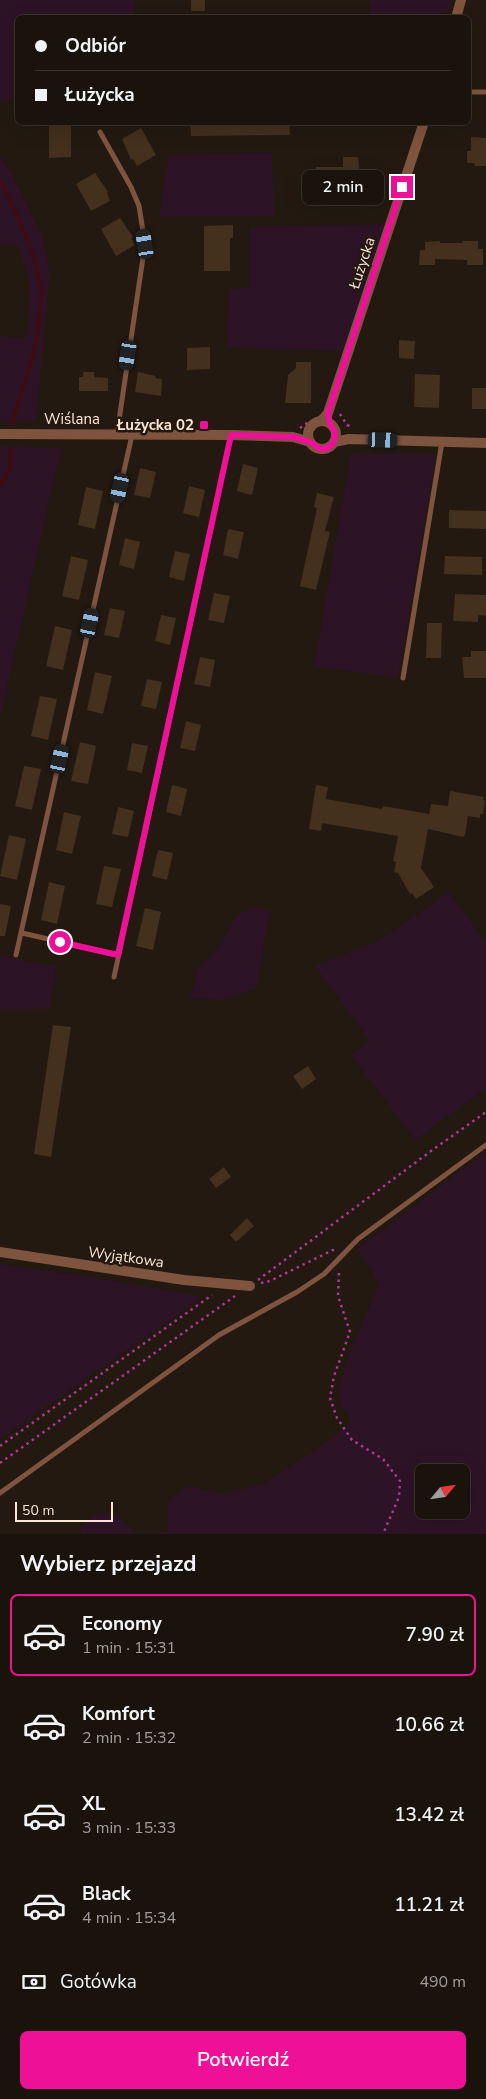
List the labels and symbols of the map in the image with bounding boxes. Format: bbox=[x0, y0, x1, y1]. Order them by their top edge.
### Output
callout: 2 min bbox=[302, 170, 384, 204]
route end bbox=[391, 176, 413, 198]
car bbox=[135, 228, 154, 260]
street label: Łużycka bbox=[344, 235, 380, 292]
car bbox=[118, 339, 137, 371]
street label: Wiślana bbox=[44, 409, 100, 429]
place label: Łużycka 02 bbox=[116, 415, 194, 435]
marker: Łużycka 02 bbox=[198, 419, 210, 431]
car bbox=[367, 432, 398, 448]
car bbox=[109, 472, 130, 504]
car bbox=[79, 607, 100, 639]
car bbox=[49, 743, 70, 775]
route start bbox=[49, 931, 71, 953]
street label: Wyjątkowa bbox=[87, 1242, 165, 1272]
north arrow bbox=[415, 1464, 470, 1519]
scale bar bbox=[15, 1499, 112, 1522]

